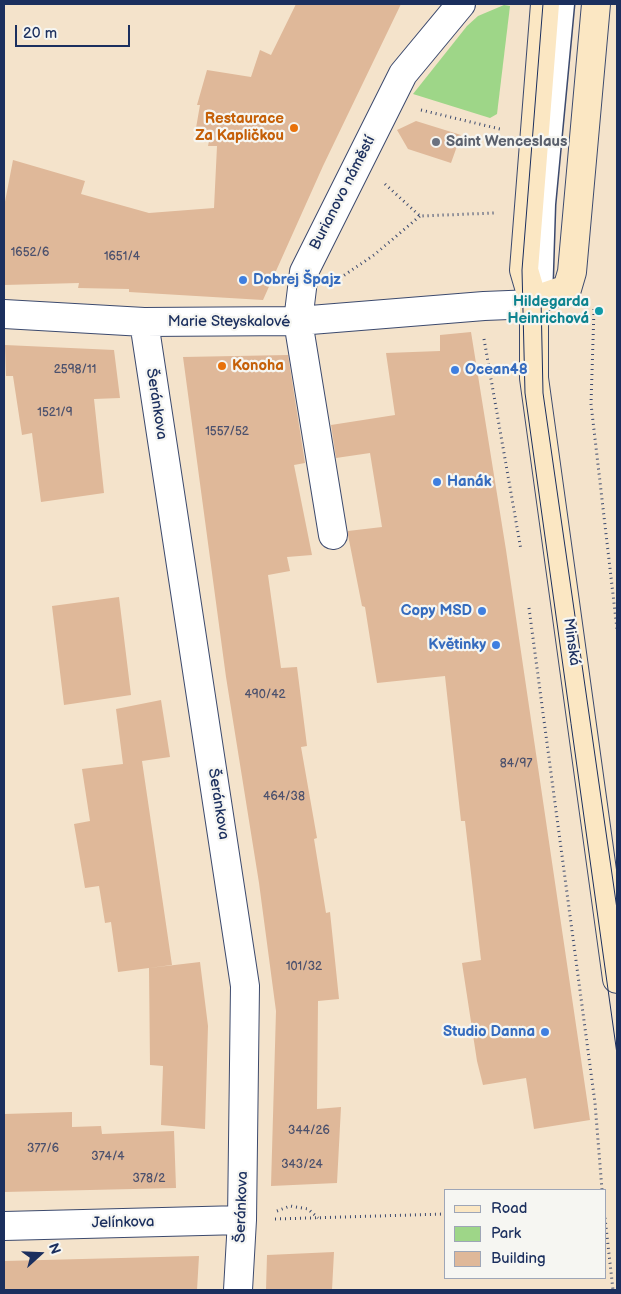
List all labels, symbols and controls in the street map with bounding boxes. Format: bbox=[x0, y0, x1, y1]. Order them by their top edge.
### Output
scale bar bbox=[18, 15, 132, 47]
text: 20 m bbox=[23, 24, 57, 43]
place label: Restaurace Za Kapličkou bbox=[195, 110, 284, 145]
marker: Restaurace Za Kapličkou bbox=[288, 122, 300, 134]
street label: Burianovo náměstí bbox=[306, 133, 380, 253]
place label: Saint Wenceslaus bbox=[446, 133, 567, 151]
marker: Saint Wenceslaus bbox=[430, 136, 442, 148]
house number: 1652/6 bbox=[11, 246, 49, 260]
house number: 1651/4 bbox=[104, 250, 140, 264]
place label: Dobrej Špajz bbox=[253, 271, 341, 289]
marker: Dobrej Špajz bbox=[237, 274, 249, 286]
place label: Hildegarda Heinrichová bbox=[507, 293, 589, 328]
marker: Hildegarda Heinrichová bbox=[593, 305, 605, 317]
street label: Marie Steyskalové bbox=[168, 313, 290, 331]
place label: Konoha bbox=[232, 357, 284, 375]
marker: Konoha bbox=[216, 360, 228, 372]
place label: Ocean48 bbox=[465, 361, 528, 379]
house number: 2598/11 bbox=[54, 363, 96, 377]
marker: Ocean48 bbox=[449, 364, 461, 376]
street label: Šeránkova bbox=[141, 367, 171, 441]
house number: 1521/9 bbox=[37, 406, 73, 420]
house number: 1557/52 bbox=[205, 425, 249, 439]
place label: Hanák bbox=[447, 473, 492, 491]
marker: Hanák bbox=[431, 476, 443, 488]
place label: Copy MSD bbox=[401, 602, 472, 620]
marker: Copy MSD bbox=[476, 605, 488, 617]
street label: Minská bbox=[559, 617, 583, 667]
place label: Květinky bbox=[428, 636, 486, 654]
marker: Květinky bbox=[490, 639, 502, 651]
house number: 490/42 bbox=[244, 688, 286, 702]
house number: 84/97 bbox=[500, 757, 532, 771]
street label: Šeránkova bbox=[203, 767, 233, 841]
house number: 464/38 bbox=[263, 790, 305, 804]
house number: 101/32 bbox=[286, 960, 322, 974]
place label: Studio Danna bbox=[443, 1023, 535, 1041]
marker: Studio Danna bbox=[539, 1026, 551, 1038]
house number: 344/26 bbox=[288, 1124, 330, 1138]
house number: 377/6 bbox=[27, 1142, 59, 1156]
house number: 374/4 bbox=[91, 1150, 125, 1164]
house number: 343/24 bbox=[281, 1158, 323, 1172]
street label: Šeránkova bbox=[232, 1171, 252, 1243]
house number: 378/2 bbox=[133, 1172, 165, 1186]
legend bbox=[444, 1189, 606, 1279]
text: Road bbox=[491, 1199, 527, 1218]
street label: Jelínkova bbox=[91, 1213, 155, 1233]
text: Park bbox=[491, 1224, 521, 1243]
north arrow bbox=[15, 1229, 65, 1279]
text: N bbox=[45, 1241, 64, 1257]
text: Building bbox=[491, 1249, 546, 1268]

